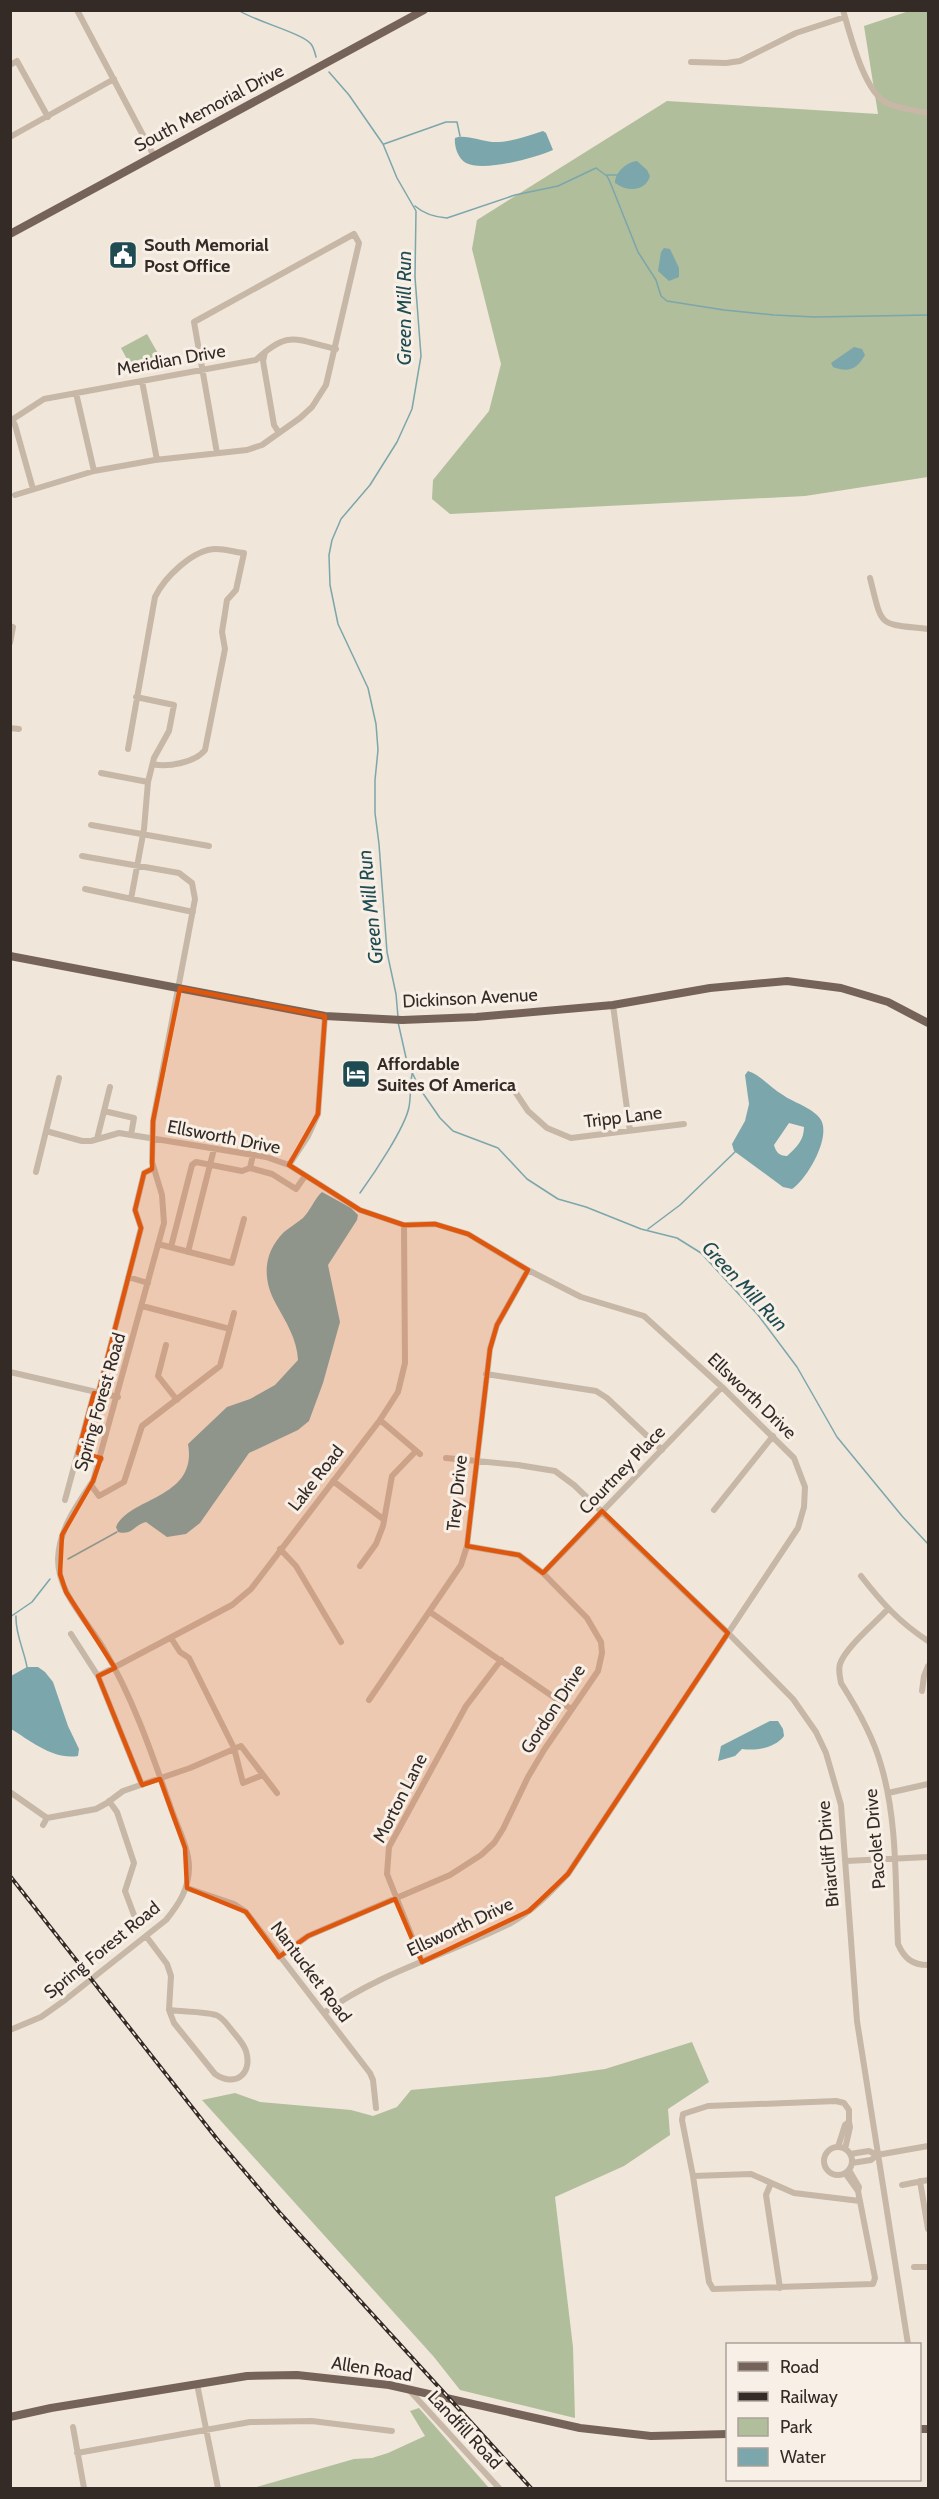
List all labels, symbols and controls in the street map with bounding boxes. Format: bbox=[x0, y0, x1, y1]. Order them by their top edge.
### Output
street label: South Memorial Drive bbox=[131, 59, 287, 157]
place label: South Memorial Post Office bbox=[144, 234, 269, 277]
public building icon: South Memorial Post Office bbox=[107, 239, 139, 271]
water label: Green Mill Run bbox=[392, 251, 416, 365]
street label: Meridian Drive bbox=[115, 340, 227, 380]
water label: Green Mill Run bbox=[352, 849, 388, 965]
street label: Dickinson Avenue bbox=[402, 983, 538, 1013]
place label: Affordable Suites Of America bbox=[377, 1053, 516, 1096]
hotel icon: Affordable Suites Of America bbox=[340, 1058, 372, 1090]
street label: Tripp Lane bbox=[583, 1101, 663, 1133]
street label: Ellsworth Drive bbox=[166, 1115, 282, 1159]
water label: Green Mill Run bbox=[697, 1236, 793, 1336]
street label: Spring Forest Road bbox=[70, 1330, 130, 1474]
street label: Ellsworth Drive bbox=[703, 1348, 801, 1444]
street label: Courtney Place bbox=[574, 1421, 670, 1519]
street label: Lake Road bbox=[283, 1441, 349, 1515]
street label: Trey Drive bbox=[442, 1454, 472, 1532]
street label: Gordon Drive bbox=[516, 1660, 590, 1758]
street label: Morton Lane bbox=[368, 1750, 432, 1846]
street label: Pacolet Drive bbox=[860, 1788, 890, 1890]
street label: Briarcliff Drive bbox=[812, 1800, 844, 1908]
street label: Ellsworth Drive bbox=[403, 1893, 517, 1961]
street label: Spring Forest Road bbox=[40, 1897, 164, 2003]
street label: Nantucket Road bbox=[266, 1917, 356, 2027]
legend bbox=[726, 2343, 921, 2481]
street label: Allen Road bbox=[330, 2352, 414, 2386]
text: Road bbox=[780, 2356, 819, 2378]
street label: Landfill Road bbox=[423, 2386, 507, 2474]
text: Railway bbox=[780, 2386, 838, 2408]
text: Park bbox=[780, 2416, 813, 2438]
text: Water bbox=[780, 2446, 826, 2468]

